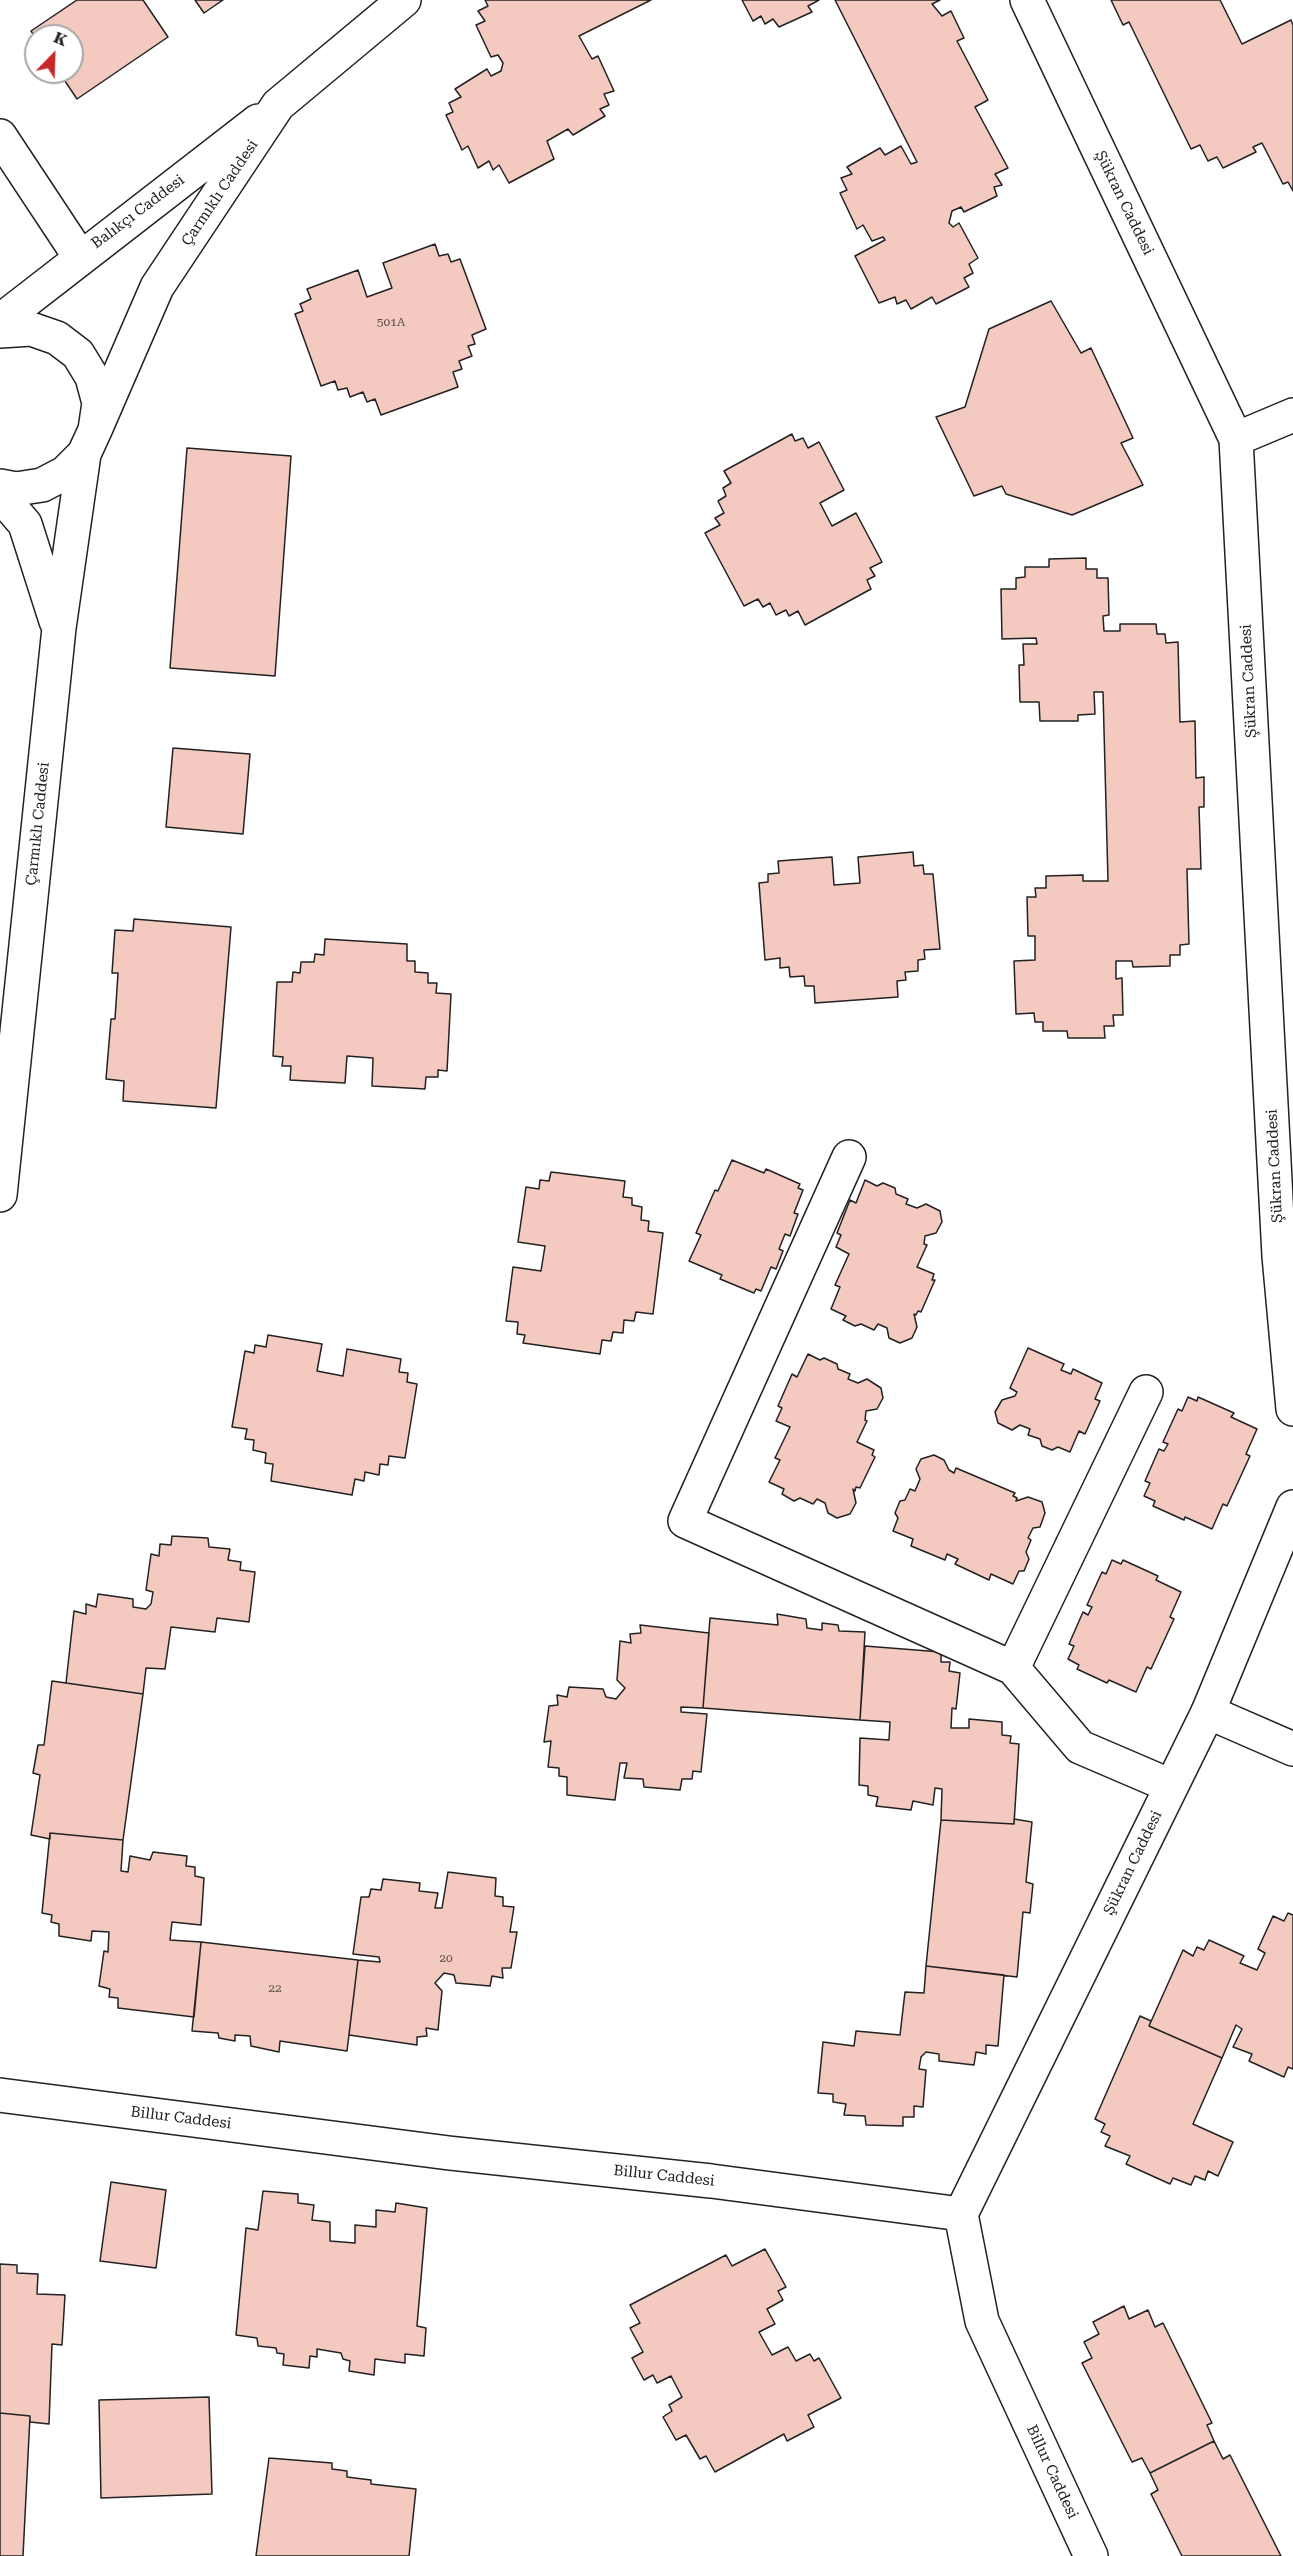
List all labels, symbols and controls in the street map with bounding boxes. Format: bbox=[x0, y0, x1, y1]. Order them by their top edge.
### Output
north arrow bbox=[24, 24, 84, 84]
text: K bbox=[51, 28, 70, 50]
street label: Çarmıklı Caddesi bbox=[178, 137, 262, 249]
street label: Şükran Caddesi bbox=[1091, 148, 1157, 258]
street label: Balıkçı Caddesi bbox=[88, 171, 188, 253]
house number: 501A bbox=[377, 315, 405, 329]
street label: Şükran Caddesi bbox=[1237, 624, 1261, 738]
street label: Çarmıklı Caddesi bbox=[23, 761, 53, 887]
street label: Şükran Caddesi bbox=[1263, 1109, 1287, 1223]
street label: Şükran Caddesi bbox=[1100, 1808, 1166, 1918]
house number: 20 bbox=[439, 1951, 453, 1965]
house number: 22 bbox=[268, 1981, 282, 1995]
street label: Billur Caddesi bbox=[130, 2103, 232, 2133]
street label: Billur Caddesi bbox=[613, 2162, 715, 2190]
street label: Billur Caddesi bbox=[1022, 2422, 1082, 2522]

